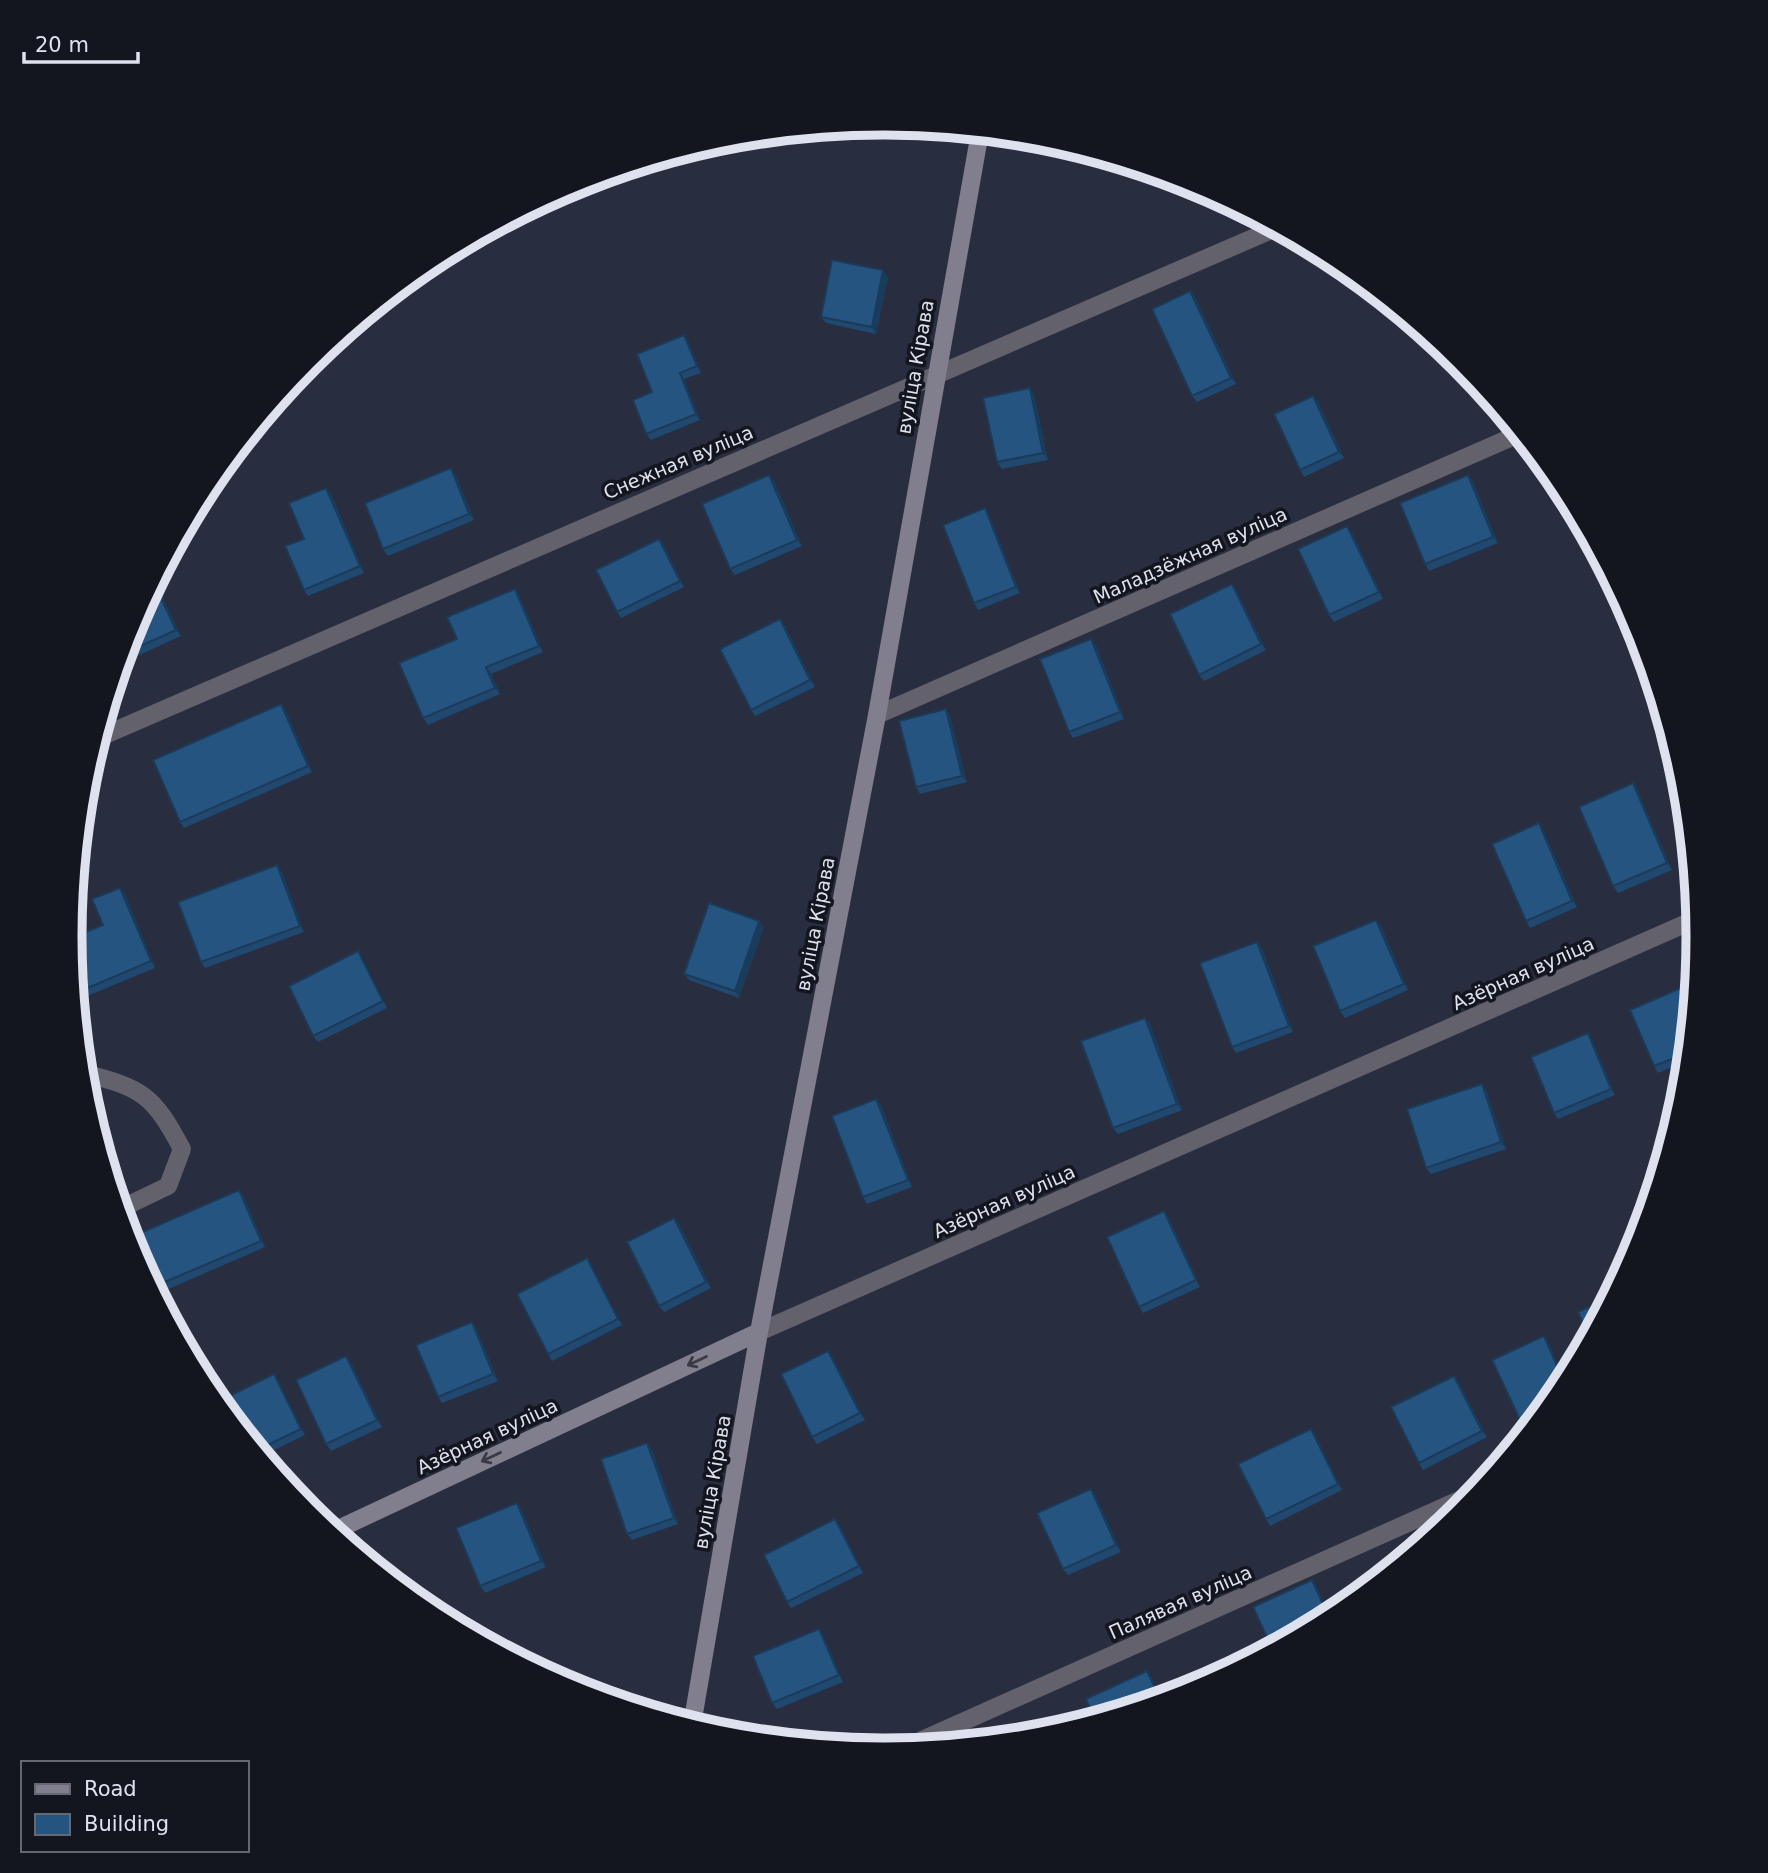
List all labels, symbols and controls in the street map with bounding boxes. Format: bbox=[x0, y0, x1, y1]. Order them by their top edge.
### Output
scale bar bbox=[24, 21, 138, 65]
text: 20 m bbox=[35, 33, 89, 57]
street label: вуліца Кірава bbox=[892, 298, 938, 436]
street label: Снежная вуліца bbox=[600, 421, 756, 503]
street label: Маладзёжная вуліца bbox=[1090, 502, 1290, 608]
street label: вуліца Кірава bbox=[791, 855, 839, 993]
street label: Азёрная вуліца bbox=[1449, 932, 1597, 1014]
street label: Азёрная вуліца bbox=[930, 1160, 1078, 1242]
one-way arrow bbox=[687, 1355, 708, 1368]
street label: Азёрная вуліца bbox=[413, 1394, 561, 1478]
street label: вуліца Кірава bbox=[689, 1413, 735, 1551]
one-way arrow bbox=[481, 1451, 502, 1465]
street label: Палявая вуліца bbox=[1105, 1561, 1255, 1643]
legend bbox=[21, 1761, 248, 1852]
text: Road bbox=[84, 1777, 137, 1801]
text: Building bbox=[84, 1812, 169, 1836]

